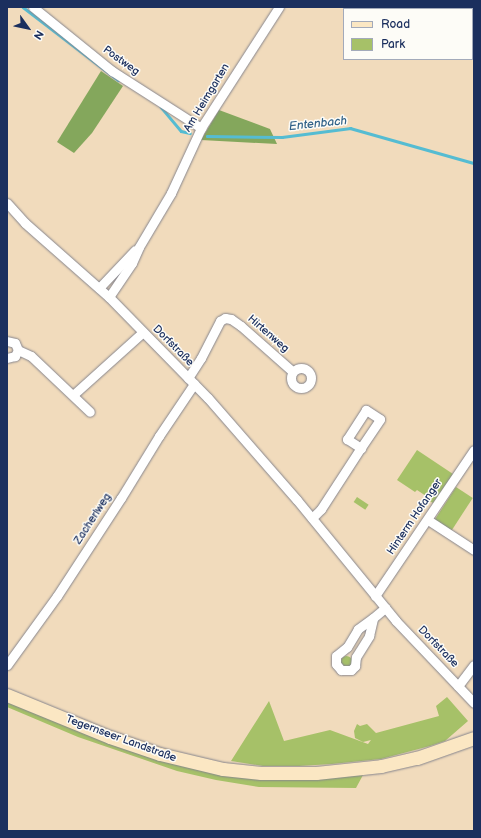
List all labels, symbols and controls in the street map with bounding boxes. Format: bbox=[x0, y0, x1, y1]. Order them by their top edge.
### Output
north arrow bbox=[8, 8, 48, 48]
legend bbox=[343, 8, 473, 60]
text: Road bbox=[381, 17, 410, 32]
text: N bbox=[31, 28, 46, 42]
text: Park bbox=[381, 37, 405, 52]
street label: Postweg bbox=[100, 43, 142, 79]
street label: Am Heimgarten bbox=[181, 61, 233, 135]
water label: Entenbach bbox=[288, 114, 348, 134]
street label: Hirtenweg bbox=[245, 312, 291, 356]
street label: Dorfstraße bbox=[150, 323, 196, 369]
street label: Hinterm Hofanger bbox=[385, 476, 445, 558]
street label: Zacherlweg bbox=[72, 491, 114, 547]
street label: Dorfstraße bbox=[415, 623, 461, 671]
street label: Tegernseer Landstraße bbox=[64, 713, 178, 765]

